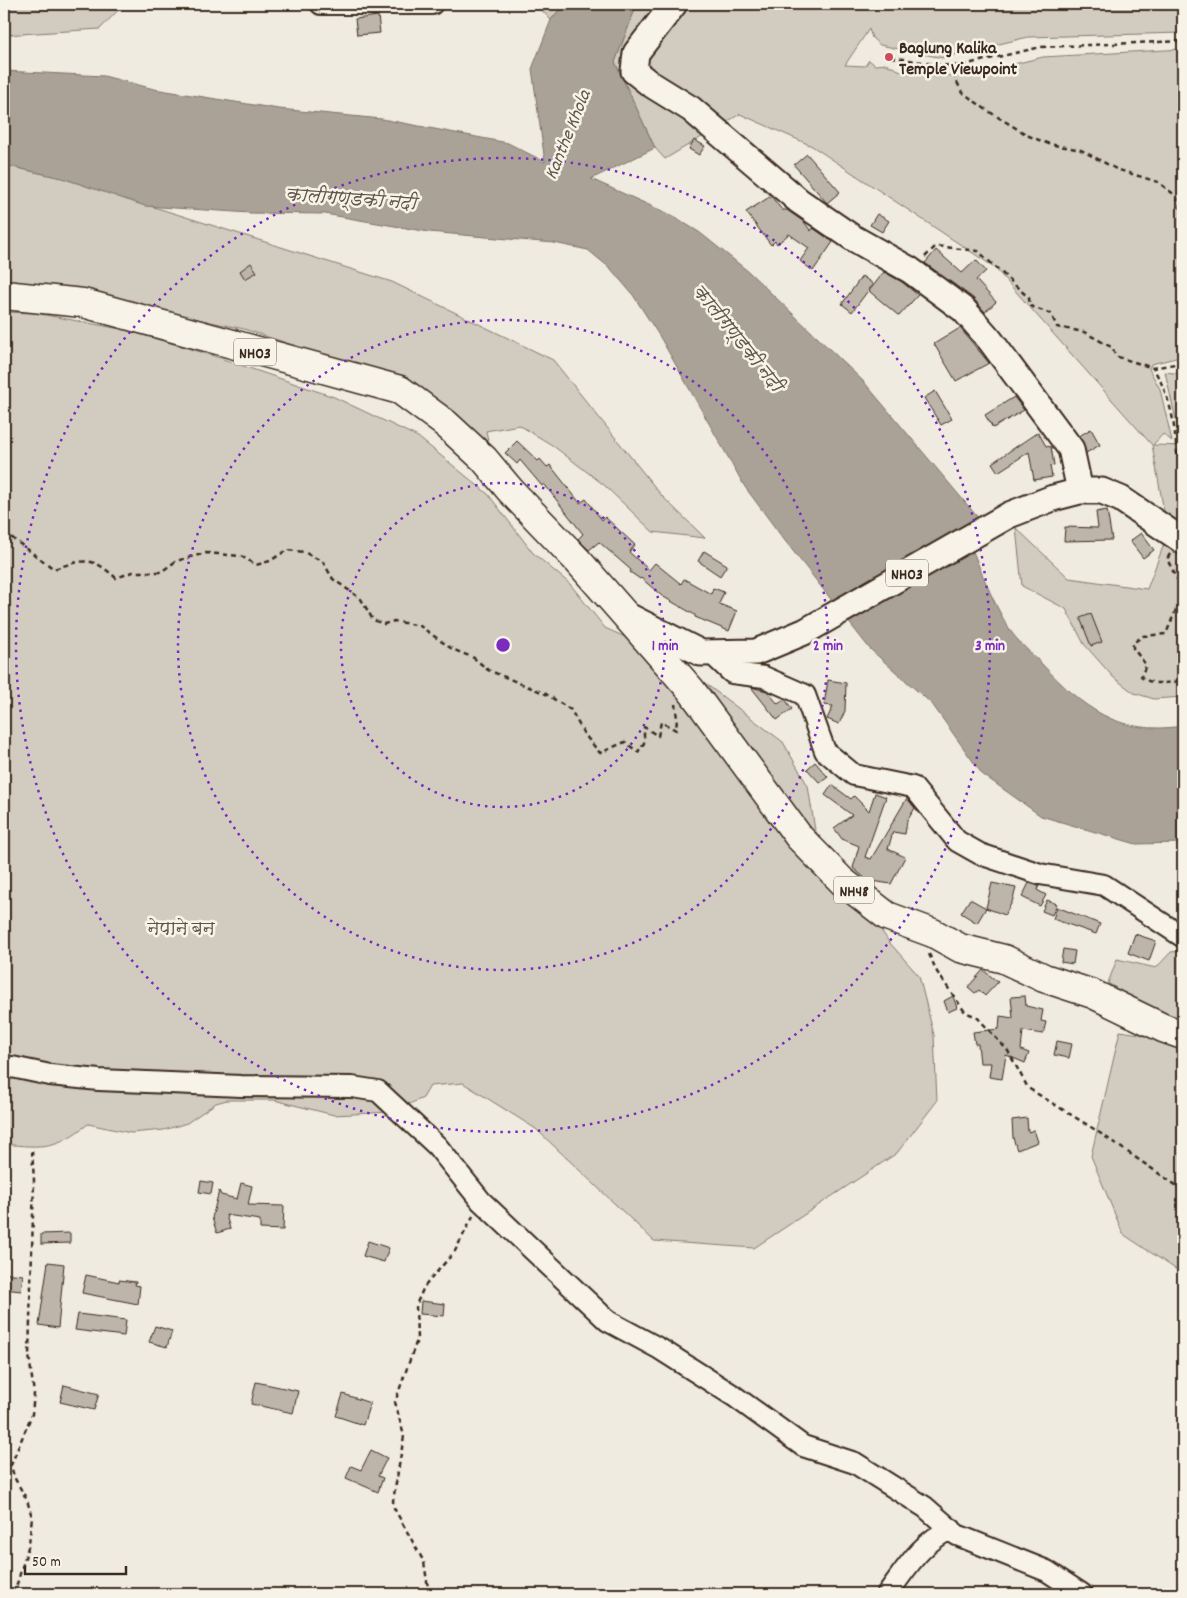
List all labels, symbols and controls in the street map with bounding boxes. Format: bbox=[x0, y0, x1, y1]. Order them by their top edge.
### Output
place label: Baglung Kalika Temple Viewpoint bbox=[899, 37, 1017, 83]
marker: Baglung Kalika Temple Viewpoint bbox=[883, 51, 895, 63]
water label: Kanthe Khola bbox=[539, 86, 600, 184]
water label: कालीगण्डकी नदी bbox=[284, 182, 420, 219]
water label: कालीगण्डकी नदी bbox=[684, 280, 790, 401]
road number: NH03 bbox=[234, 338, 276, 366]
road number: NH03 bbox=[886, 560, 928, 586]
centre of rings bbox=[494, 636, 512, 654]
text: 1 min bbox=[652, 636, 678, 658]
text: 2 min bbox=[813, 636, 843, 658]
text: 3 min bbox=[975, 636, 1005, 658]
road number: NH48 bbox=[834, 876, 874, 904]
park label: नेपाने बन bbox=[146, 917, 216, 943]
scale bar bbox=[25, 1543, 126, 1575]
text: 50 m bbox=[32, 1552, 61, 1574]

